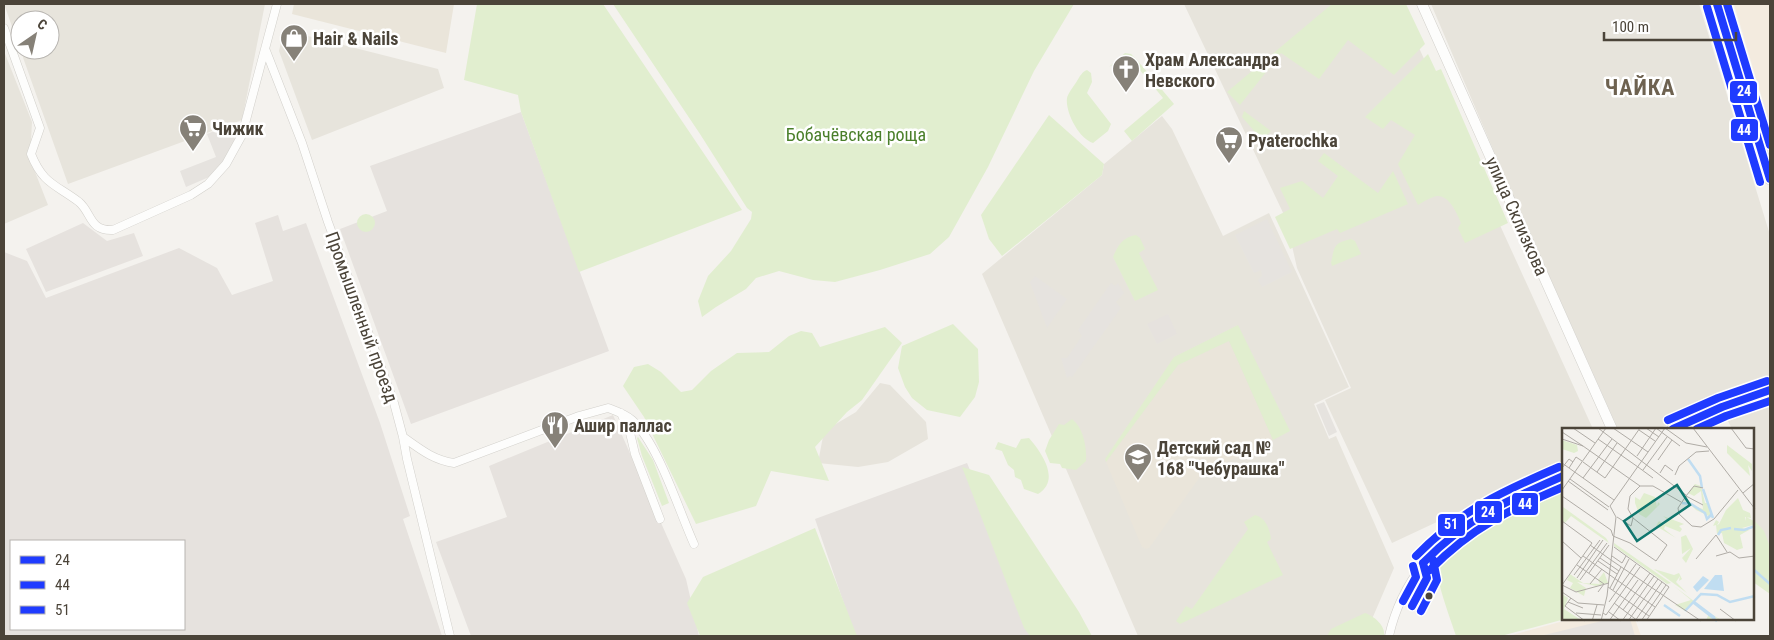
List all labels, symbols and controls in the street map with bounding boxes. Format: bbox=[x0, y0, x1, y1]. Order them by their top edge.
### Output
north arrow bbox=[10, 10, 60, 60]
scale bar bbox=[1604, 10, 1736, 42]
text: С bbox=[34, 15, 50, 33]
text: 100 m bbox=[1612, 18, 1649, 36]
shop icon: Hair & Nails bbox=[279, 23, 309, 62]
place label: Hair & Nails bbox=[313, 28, 398, 49]
place label: Храм Александра Невского bbox=[1145, 49, 1279, 91]
church icon: Храм Александра Невского bbox=[1111, 54, 1141, 93]
district label: ЧАЙКА bbox=[1605, 75, 1675, 100]
line badge: 24 bbox=[1729, 80, 1758, 104]
text: 24 bbox=[1737, 83, 1751, 99]
supermarket icon: Чижик bbox=[178, 113, 208, 152]
place label: Чижик bbox=[212, 118, 264, 139]
line badge: 44 bbox=[1730, 118, 1759, 142]
text: 44 bbox=[1737, 122, 1751, 138]
park label: Бобачёвская роща bbox=[786, 124, 926, 145]
supermarket icon: Pyaterochka bbox=[1214, 125, 1244, 164]
place label: Pyaterochka bbox=[1248, 130, 1338, 151]
street label: улица Склизкова bbox=[1481, 153, 1553, 279]
street label: Промышленный проезд bbox=[321, 229, 403, 406]
restaurant icon: Ашир паллас bbox=[540, 410, 570, 449]
place label: Ашир паллас bbox=[574, 415, 672, 436]
inset map bbox=[1562, 428, 1754, 620]
place label: Детский сад № 168 "Чебурашка" bbox=[1157, 437, 1285, 479]
school or university icon: Детский сад № 168 "Чебурашка" bbox=[1123, 442, 1153, 481]
line badge: 44 bbox=[1511, 492, 1539, 516]
text: 44 bbox=[1518, 496, 1532, 512]
line badge: 24 bbox=[1474, 500, 1503, 524]
text: 24 bbox=[1481, 504, 1495, 520]
line badge: 51 bbox=[1437, 513, 1466, 537]
text: 51 bbox=[1444, 516, 1458, 532]
legend bbox=[10, 540, 185, 630]
text: 24 bbox=[55, 551, 70, 569]
text: 44 bbox=[55, 576, 70, 594]
unlabelled marker bbox=[1424, 591, 1434, 601]
text: 51 bbox=[55, 601, 70, 619]

